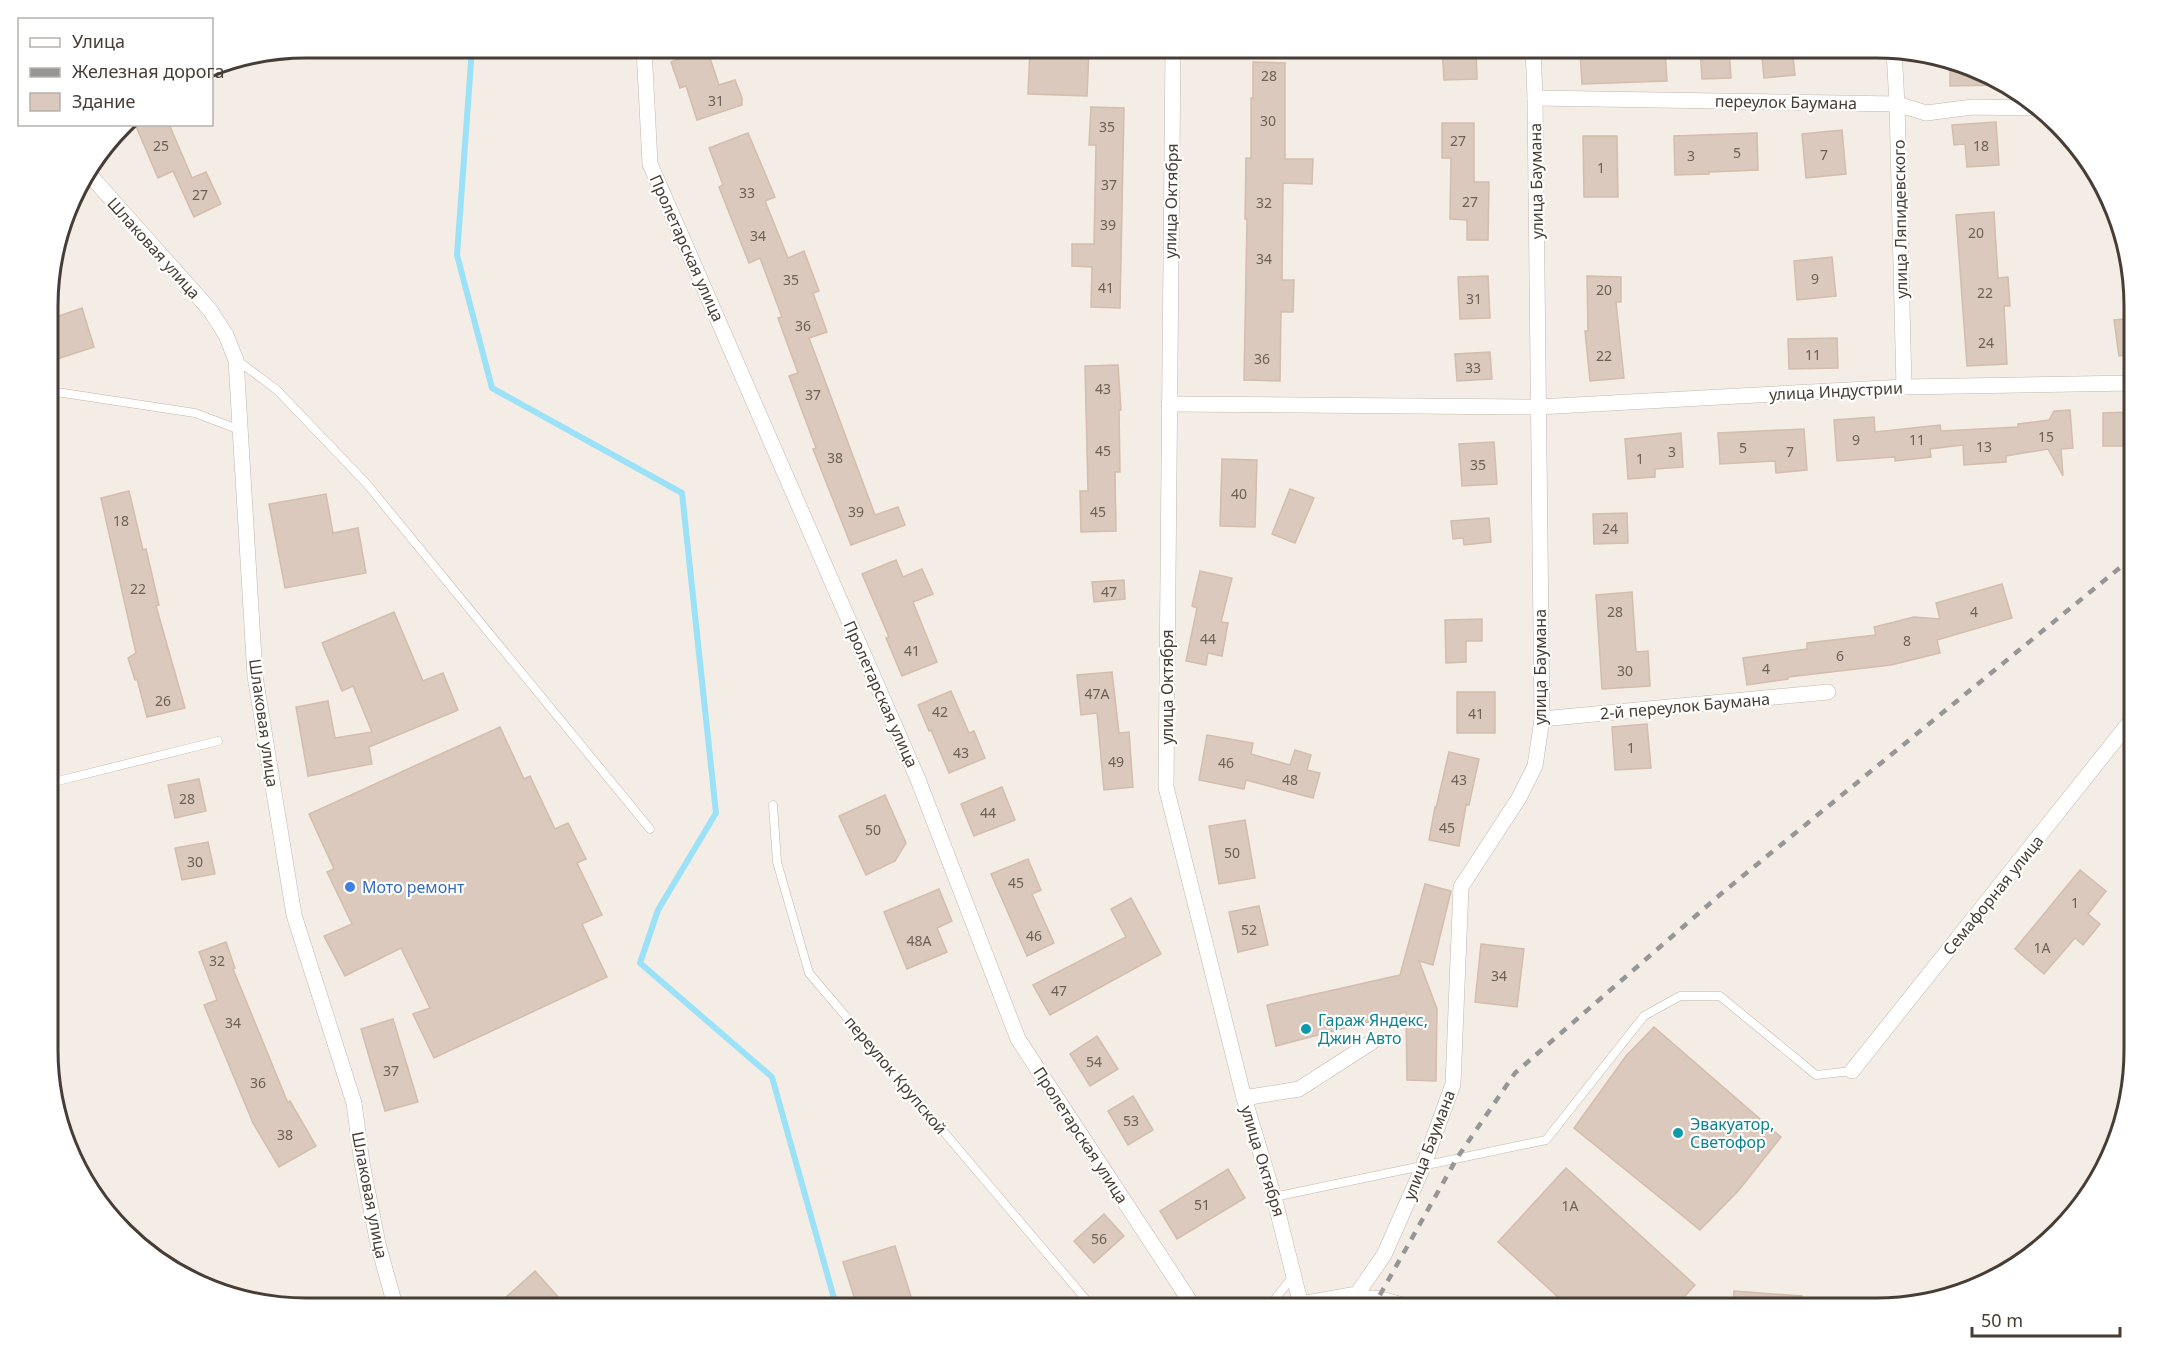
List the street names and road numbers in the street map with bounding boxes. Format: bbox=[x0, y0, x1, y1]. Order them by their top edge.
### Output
street label: переулок Баумана bbox=[1715, 90, 1857, 114]
street label: улица Баумана bbox=[1524, 123, 1548, 239]
street label: улица Ляпидевского bbox=[1888, 139, 1912, 299]
street label: улица Октября bbox=[1159, 143, 1183, 259]
street label: Пролетарская улица bbox=[645, 171, 729, 325]
street label: Шлаковая улица bbox=[103, 193, 205, 303]
street label: улица Индустрии bbox=[1769, 377, 1903, 405]
street label: улица Баумана bbox=[1529, 609, 1551, 725]
street label: Пролетарская улица bbox=[839, 617, 923, 771]
street label: улица Октября bbox=[1156, 629, 1178, 745]
street label: Шлаковая улица bbox=[244, 657, 284, 789]
street label: 2-й переулок Баумана bbox=[1599, 688, 1771, 724]
street label: Семафорная улица bbox=[1938, 830, 2048, 960]
street label: переулок Крупской bbox=[840, 1011, 952, 1139]
street label: Пролетарская улица bbox=[1029, 1062, 1133, 1208]
street label: улица Баумана bbox=[1398, 1087, 1460, 1203]
street label: улица Октября bbox=[1236, 1103, 1290, 1219]
street label: Шлаковая улица bbox=[347, 1129, 393, 1261]

